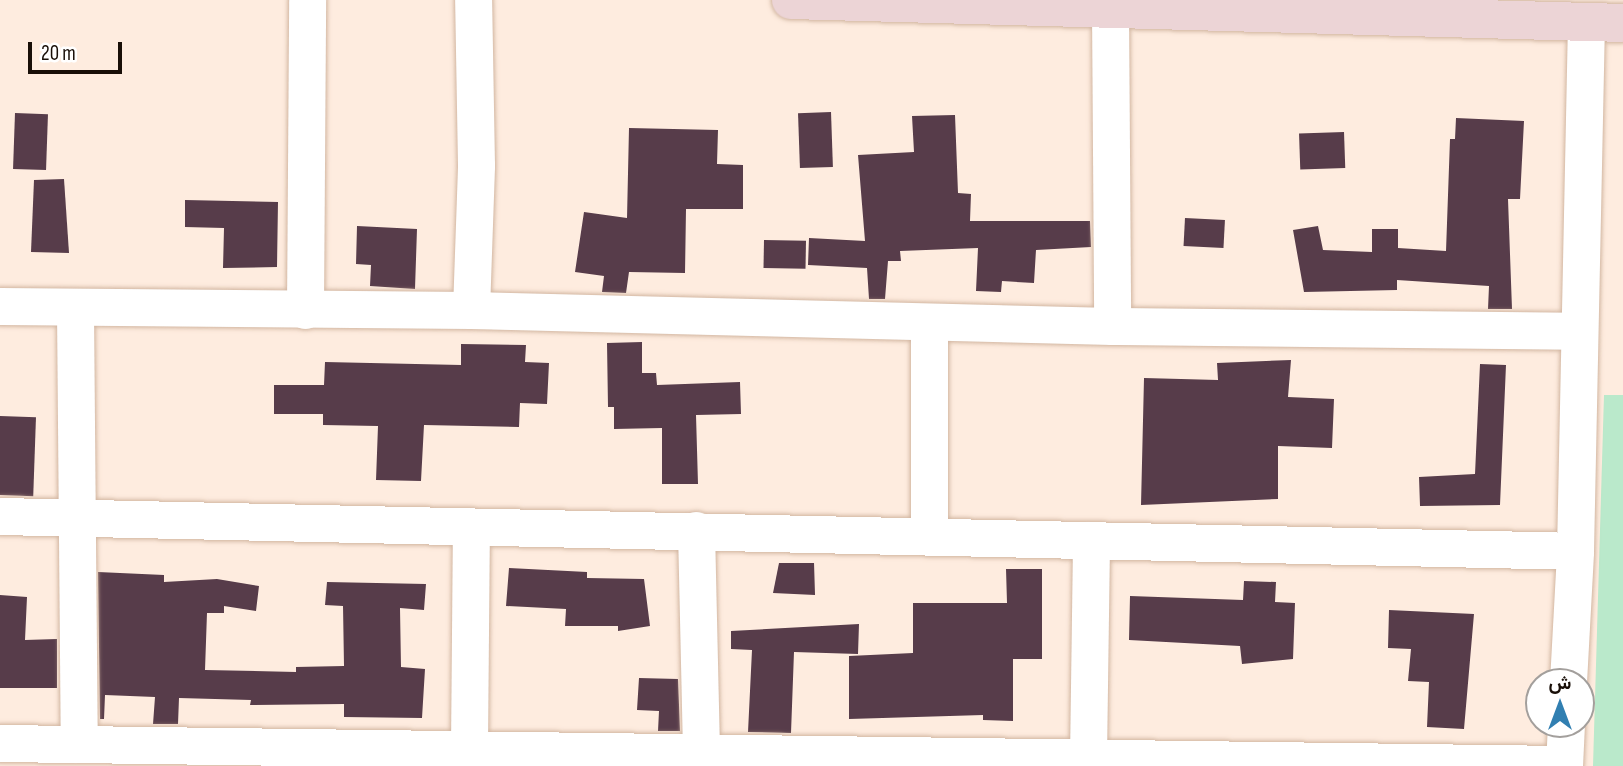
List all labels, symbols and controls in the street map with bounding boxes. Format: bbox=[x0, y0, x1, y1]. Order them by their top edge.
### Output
scale bar bbox=[32, 28, 126, 72]
text: 20 m bbox=[41, 41, 76, 66]
north arrow bbox=[1525, 668, 1595, 738]
text: ش bbox=[1549, 672, 1571, 695]

